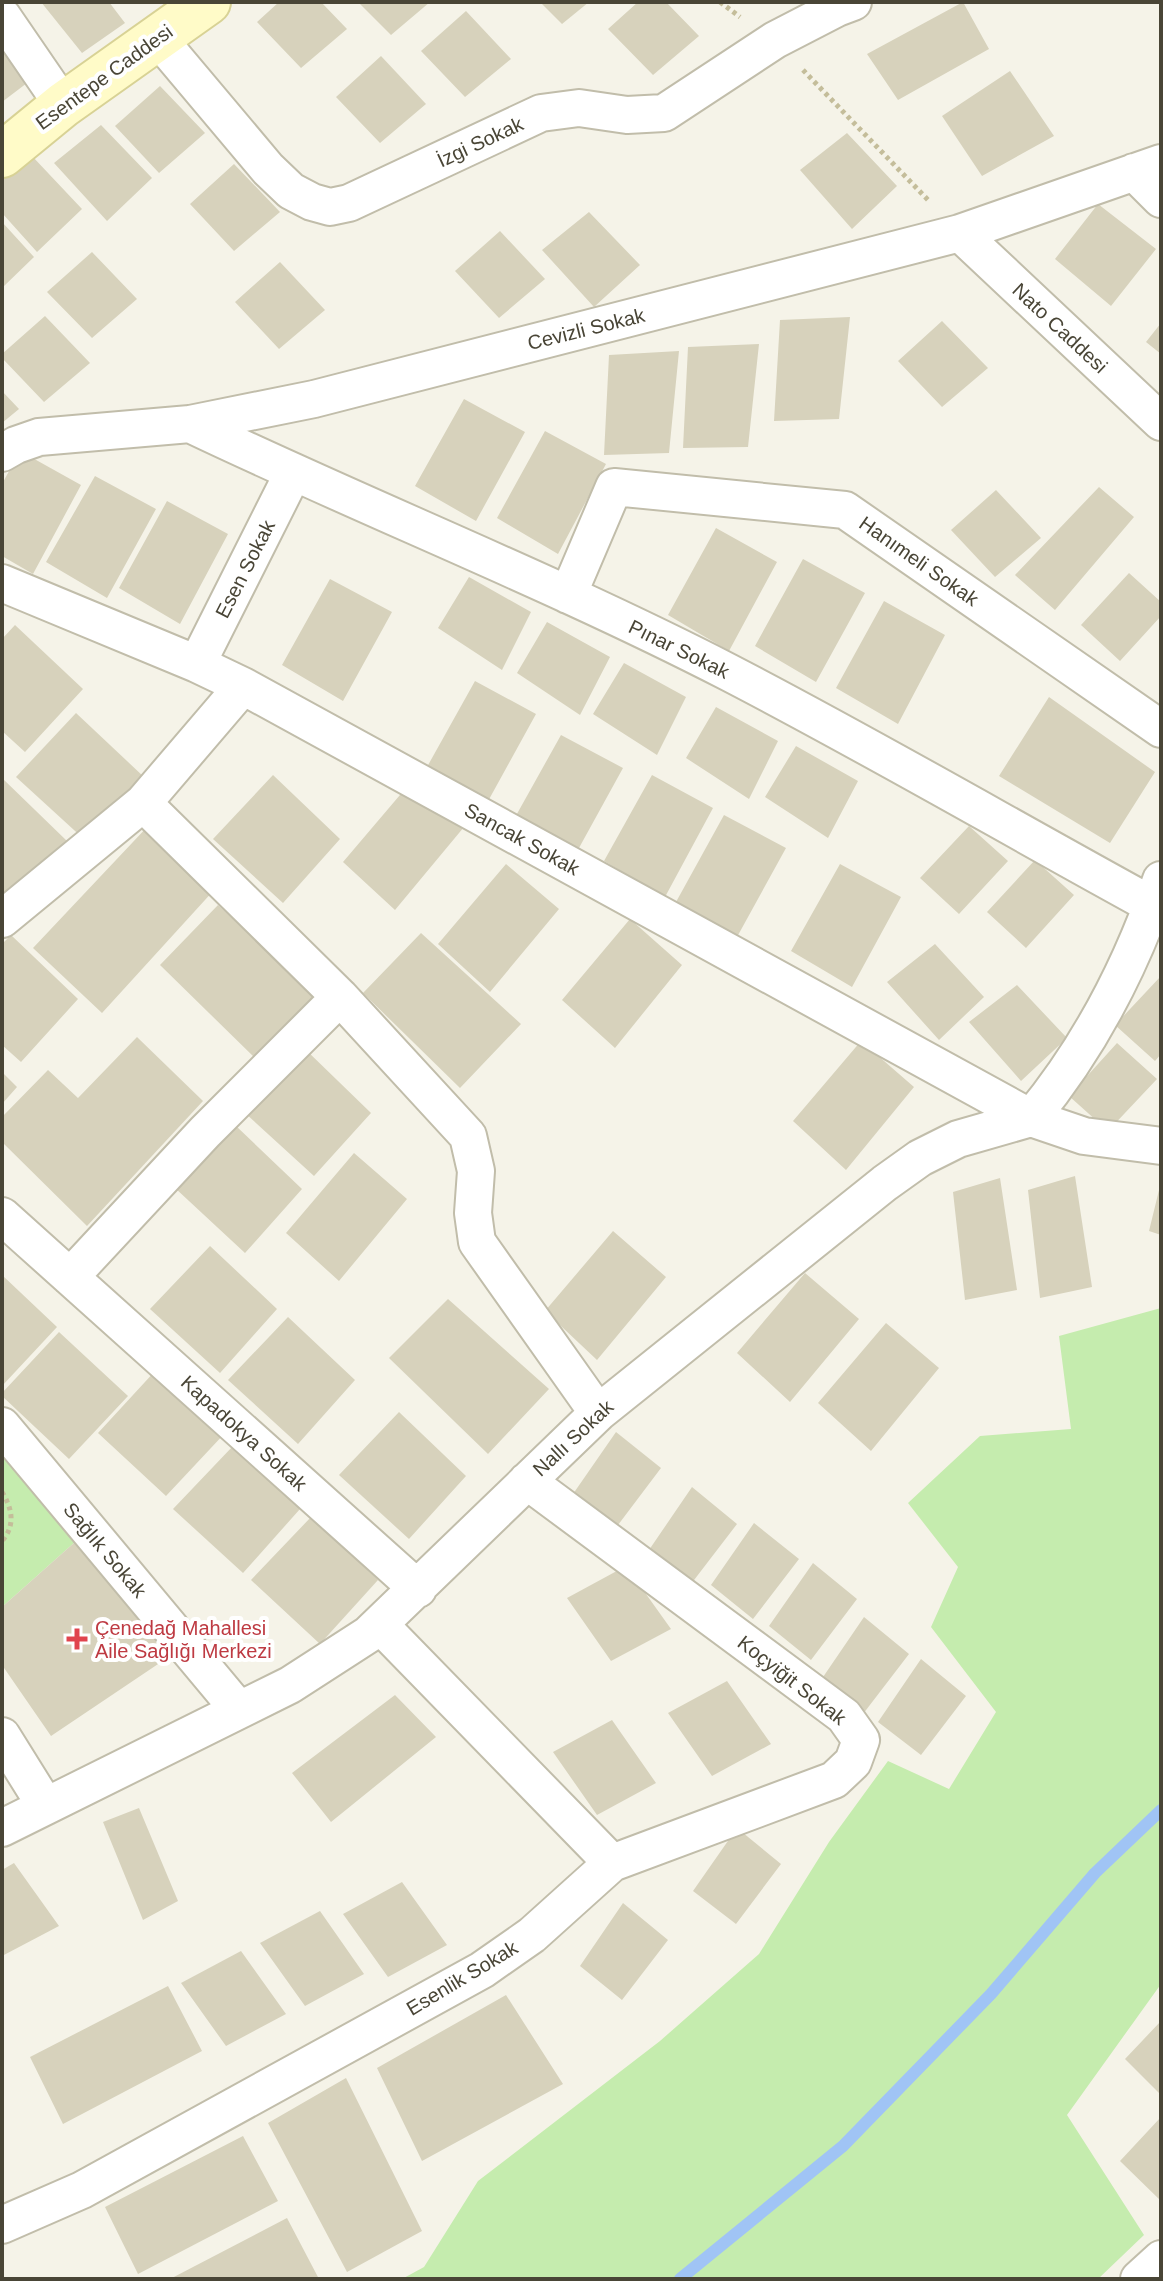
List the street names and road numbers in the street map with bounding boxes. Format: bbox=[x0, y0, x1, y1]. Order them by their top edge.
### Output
street label: Esentepe Caddesi bbox=[31, 20, 177, 134]
street label: İzgi Sokak bbox=[434, 112, 527, 171]
street label: Nato Caddesi bbox=[1008, 279, 1112, 377]
street label: Cevizli Sokak bbox=[525, 304, 648, 354]
street label: Hanımeli Sokak bbox=[855, 512, 983, 611]
street label: Esen Sokak bbox=[211, 516, 279, 622]
street label: Pınar Sokak bbox=[625, 615, 734, 683]
street label: Sancak Sokak bbox=[461, 798, 584, 880]
street label: Kapadokya Sokak bbox=[177, 1371, 312, 1496]
street label: Nallı Sokak bbox=[529, 1395, 618, 1481]
street label: Sağlık Sokak bbox=[59, 1498, 152, 1603]
street label: Koçyiğit Sokak bbox=[734, 1631, 851, 1730]
street label: Esenlik Sokak bbox=[402, 1936, 522, 2020]

